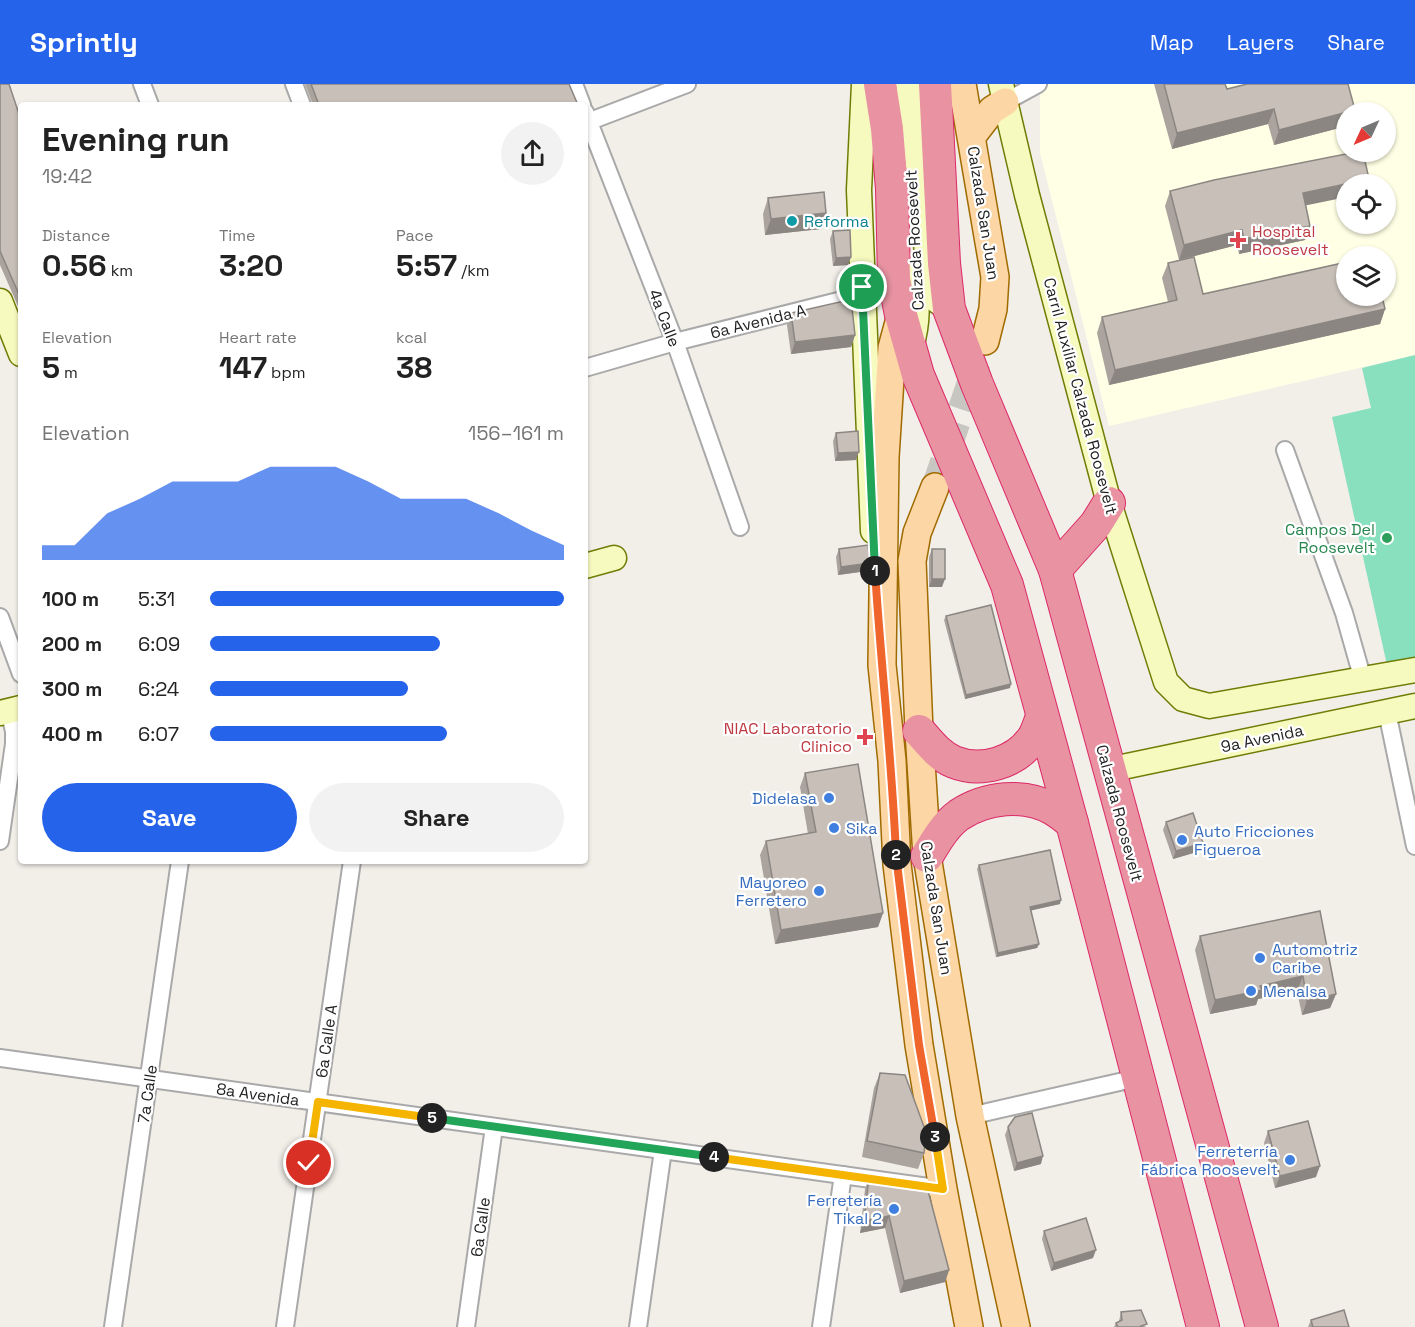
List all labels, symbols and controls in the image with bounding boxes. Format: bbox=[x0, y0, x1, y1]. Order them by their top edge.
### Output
text: Sprintly bbox=[30, 24, 138, 60]
text: Map bbox=[1150, 29, 1194, 56]
text: Layers bbox=[1227, 29, 1294, 56]
text: Share bbox=[1327, 29, 1385, 56]
north arrow bbox=[1336, 102, 1396, 162]
map controls bbox=[1336, 102, 1396, 306]
text: Evening run bbox=[42, 119, 230, 161]
button: share bbox=[501, 122, 564, 185]
street label: Calzada San Juan bbox=[963, 145, 1004, 281]
text: 19:42 bbox=[42, 163, 92, 189]
street label: Calzada Roosevelt bbox=[900, 169, 929, 311]
button: locate bbox=[1336, 174, 1396, 234]
place label: Reforma bbox=[804, 211, 869, 232]
marker: Reforma bbox=[785, 214, 799, 228]
place label: Hospital Roosevelt bbox=[1252, 221, 1329, 260]
text: Distance bbox=[42, 225, 110, 246]
text: Time bbox=[219, 225, 255, 246]
text: Pace bbox=[396, 225, 433, 246]
marker: Hospital Roosevelt bbox=[1229, 231, 1247, 249]
text: 0.56 bbox=[42, 246, 107, 285]
text: 3:20 bbox=[219, 246, 283, 285]
text: 5:57 bbox=[396, 246, 457, 285]
button: layers bbox=[1336, 246, 1396, 306]
text: km bbox=[107, 260, 133, 281]
text: /km bbox=[457, 260, 490, 281]
pin bbox=[836, 261, 887, 312]
icon: arrive bbox=[845, 270, 878, 303]
street label: Carril Auxiliar Calzada Roosevelt bbox=[1039, 275, 1122, 517]
street label: 4a Calle bbox=[644, 286, 685, 350]
street label: 6a Avenida A bbox=[708, 299, 808, 343]
text: Elevation bbox=[42, 327, 112, 348]
text: Heart rate bbox=[219, 327, 297, 348]
text: kcal bbox=[396, 327, 427, 348]
text: 5 bbox=[42, 348, 60, 387]
text: 147 bbox=[219, 348, 267, 387]
text: 38 bbox=[396, 348, 432, 387]
text: m bbox=[60, 362, 78, 383]
text: bpm bbox=[267, 362, 305, 383]
text: Elevation bbox=[42, 420, 130, 446]
text: 156–161 m bbox=[468, 420, 564, 446]
place label: Campos Del Roosevelt bbox=[1285, 519, 1375, 558]
marker: Campos Del Roosevelt bbox=[1380, 531, 1394, 545]
pin: 1 bbox=[860, 556, 890, 586]
text: 1 bbox=[871, 560, 879, 581]
text: 100 m bbox=[42, 586, 99, 612]
text: 5:31 bbox=[138, 586, 175, 612]
text: 200 m bbox=[42, 631, 102, 657]
text: 6:09 bbox=[138, 631, 180, 657]
text: 300 m bbox=[42, 676, 102, 702]
text: 6:24 bbox=[138, 676, 179, 702]
place label: NIAC Laboratorio Clinico bbox=[724, 718, 852, 757]
street label: 9a Avenida bbox=[1219, 720, 1305, 757]
text: 400 m bbox=[42, 721, 103, 747]
text: 6:07 bbox=[138, 721, 179, 747]
marker: NIAC Laboratorio Clinico bbox=[856, 728, 874, 746]
street label: Calzada Roosevelt bbox=[1091, 742, 1148, 884]
button: Save bbox=[42, 783, 297, 852]
button: Share bbox=[309, 783, 564, 852]
place label: Didelasa bbox=[752, 788, 817, 809]
marker: Didelasa bbox=[822, 791, 836, 805]
place label: Sika bbox=[846, 818, 877, 839]
marker: Sika bbox=[827, 821, 841, 835]
place label: Auto Fricciones Figueroa bbox=[1194, 821, 1314, 860]
marker: Auto Fricciones Figueroa bbox=[1175, 833, 1189, 847]
pin: 2 bbox=[881, 840, 911, 870]
street label: Calzada San Juan bbox=[916, 840, 957, 976]
text: 2 bbox=[891, 844, 901, 865]
place label: Mayoreo Ferretero bbox=[736, 872, 807, 911]
marker: Mayoreo Ferretero bbox=[812, 884, 826, 898]
place label: Automotriz Caribe bbox=[1272, 939, 1358, 978]
marker: Automotriz Caribe bbox=[1253, 951, 1267, 965]
place label: Menalsa bbox=[1263, 981, 1327, 1002]
marker: Menalsa bbox=[1244, 984, 1258, 998]
street label: 6a Calle A bbox=[311, 1003, 342, 1079]
street label: 7a Calle bbox=[133, 1063, 162, 1125]
street label: 8a Avenida bbox=[215, 1078, 301, 1111]
pin: 5 bbox=[417, 1103, 447, 1133]
text: 5 bbox=[427, 1107, 437, 1128]
pin: 3 bbox=[920, 1122, 950, 1152]
text: 3 bbox=[930, 1126, 940, 1147]
pin bbox=[283, 1137, 334, 1188]
place label: Ferreterría Fábrica Roosevelt bbox=[1141, 1141, 1278, 1180]
pin: 4 bbox=[699, 1142, 729, 1172]
icon: check bbox=[292, 1146, 325, 1179]
text: 4 bbox=[709, 1146, 719, 1167]
marker: Ferreterría Fábrica Roosevelt bbox=[1283, 1153, 1297, 1167]
place label: Ferretería Tikal 2 bbox=[807, 1190, 882, 1229]
street label: 6a Calle bbox=[466, 1196, 495, 1258]
marker: Ferretería Tikal 2 bbox=[887, 1202, 901, 1216]

